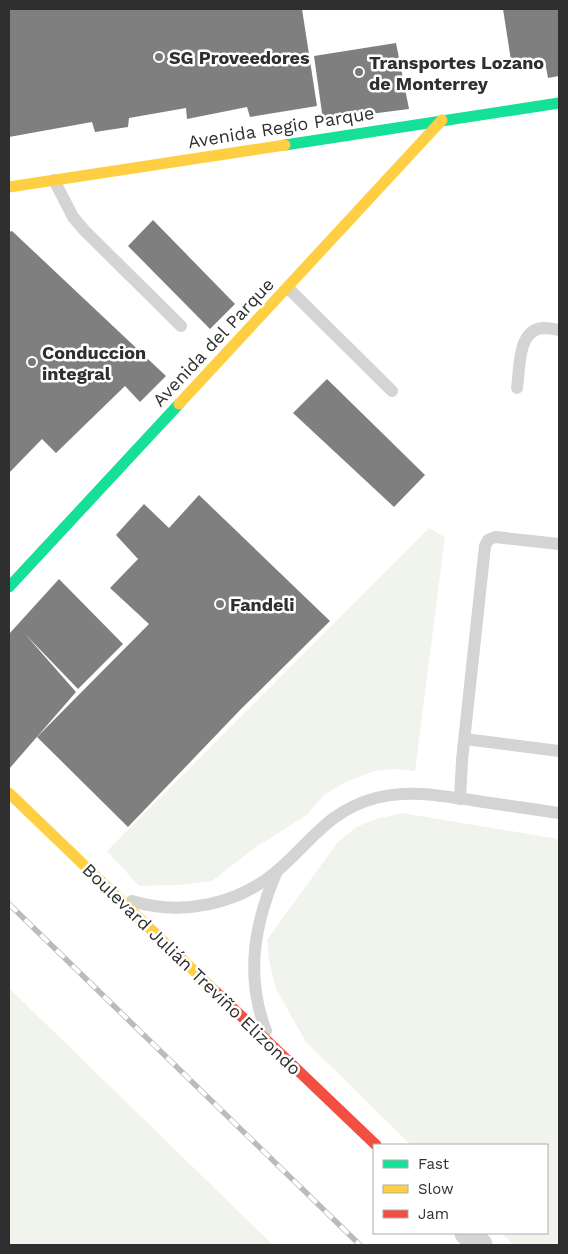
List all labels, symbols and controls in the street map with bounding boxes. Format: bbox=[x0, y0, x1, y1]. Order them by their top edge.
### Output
place label: SG Proveedores bbox=[169, 47, 310, 68]
marker: SG Proveedores bbox=[153, 51, 165, 63]
place label: Transportes Lozano de Monterrey bbox=[369, 52, 544, 94]
marker: Transportes Lozano de Monterrey bbox=[353, 66, 365, 78]
street label: Avenida Regio Parque bbox=[186, 102, 376, 152]
street label: Avenida del Parque bbox=[148, 273, 278, 411]
place label: Conduccion integral bbox=[42, 342, 146, 384]
marker: Conduccion integral bbox=[26, 356, 38, 368]
place label: Fandeli bbox=[230, 594, 295, 615]
marker: Fandeli bbox=[214, 598, 226, 610]
street label: Boulevard Julián Treviño Elizondo bbox=[78, 859, 306, 1079]
legend bbox=[373, 1144, 548, 1234]
text: Fast bbox=[418, 1155, 450, 1173]
text: Slow bbox=[418, 1180, 454, 1198]
text: Jam bbox=[418, 1205, 449, 1223]

